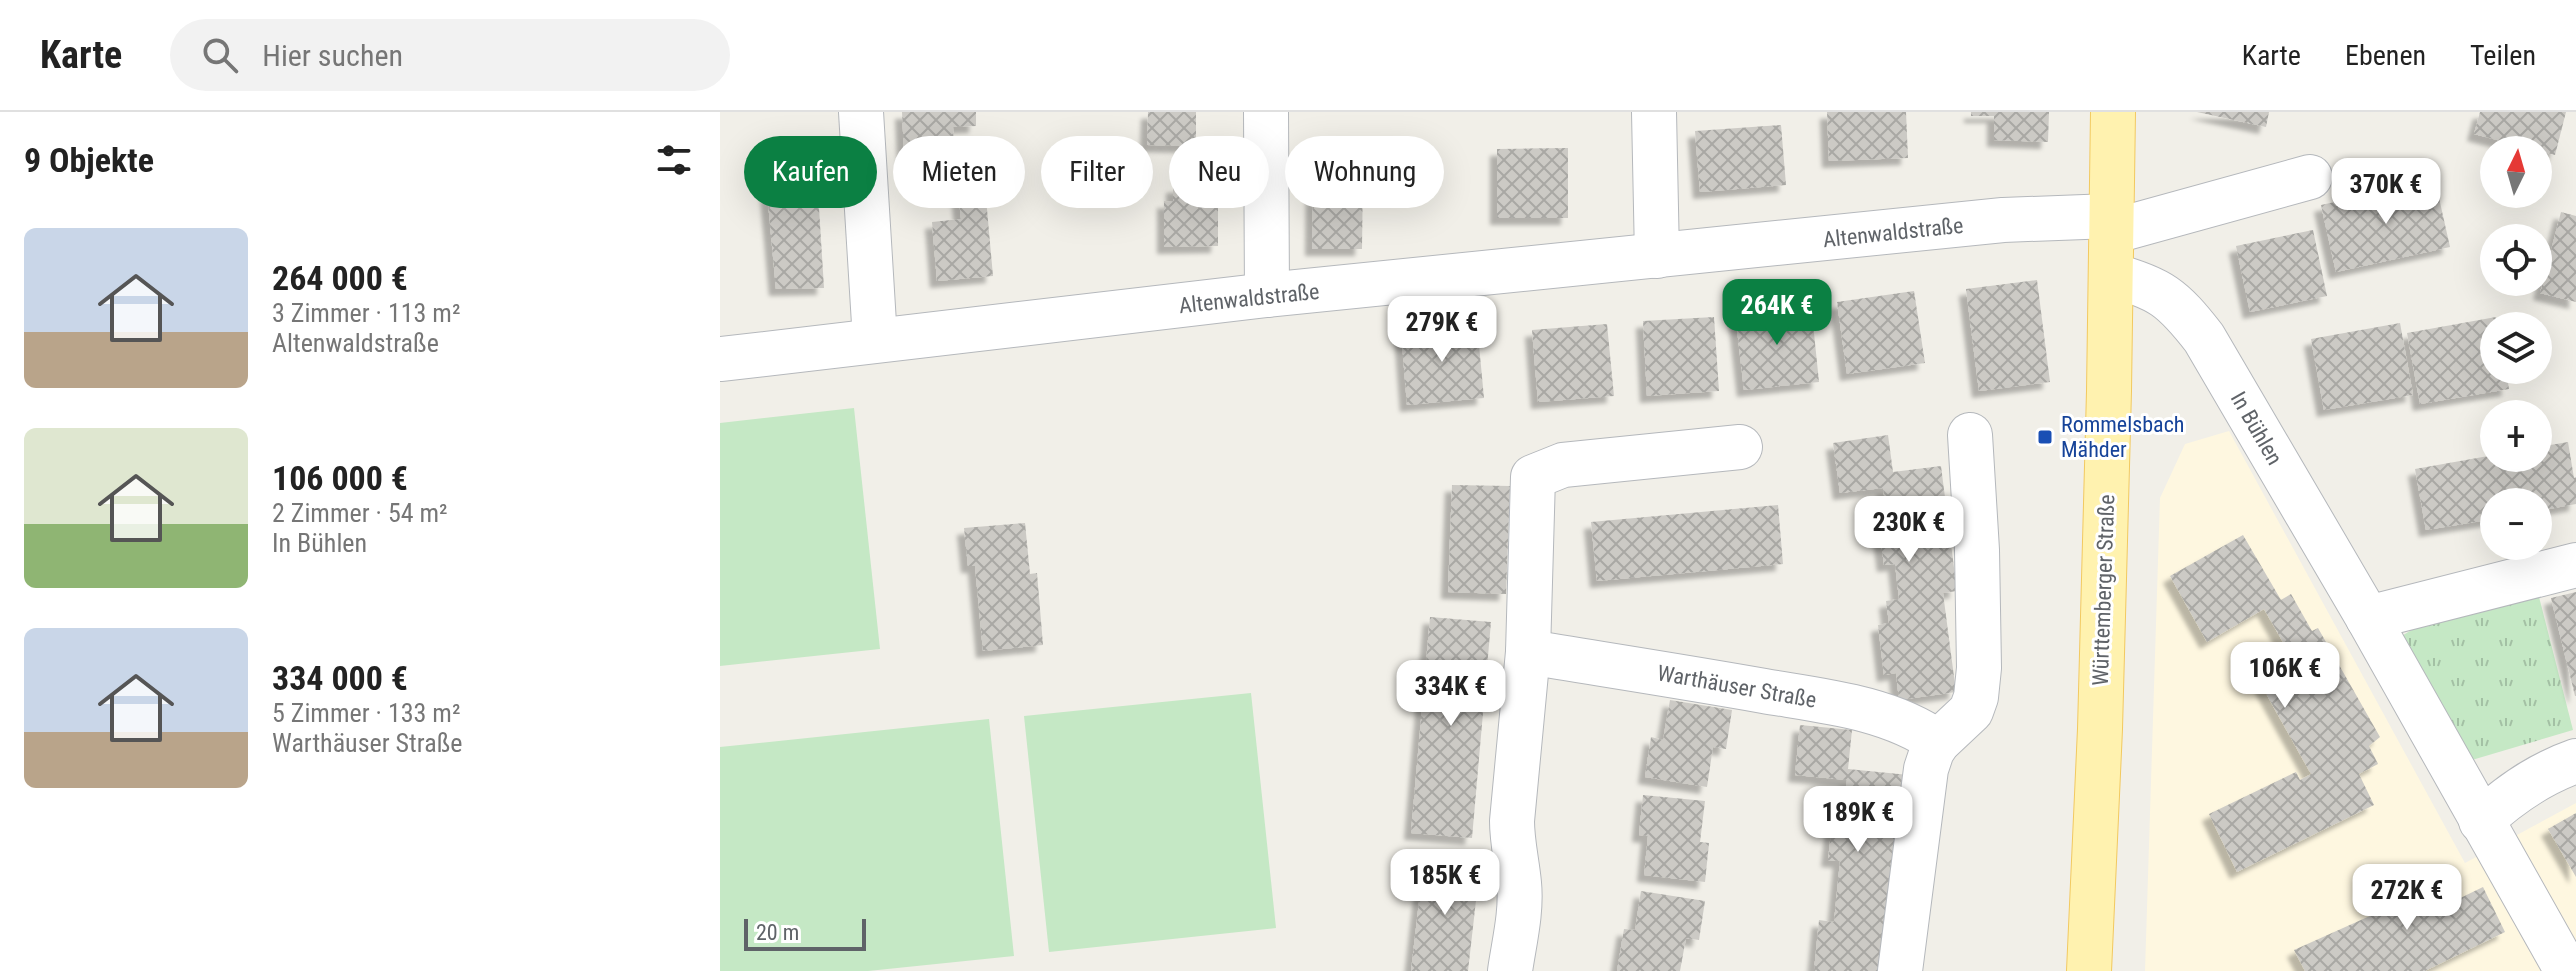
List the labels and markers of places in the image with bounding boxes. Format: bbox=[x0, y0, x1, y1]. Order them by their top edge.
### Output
pin: 370K € bbox=[2321, 158, 2451, 226]
pin: 264K € bbox=[1712, 279, 1842, 347]
pin: 279K € bbox=[1377, 296, 1507, 364]
place label: Rommelsbach Mähder bbox=[2061, 412, 2184, 462]
marker: Rommelsbach Mähder bbox=[2036, 428, 2054, 446]
pin: 230K € bbox=[1844, 496, 1974, 564]
pin: 106K € bbox=[2220, 642, 2350, 710]
pin: 334K € bbox=[1386, 660, 1516, 728]
pin: 189K € bbox=[1793, 786, 1923, 854]
pin: 185K € bbox=[1380, 849, 1510, 917]
pin: 272K € bbox=[2342, 864, 2472, 932]

